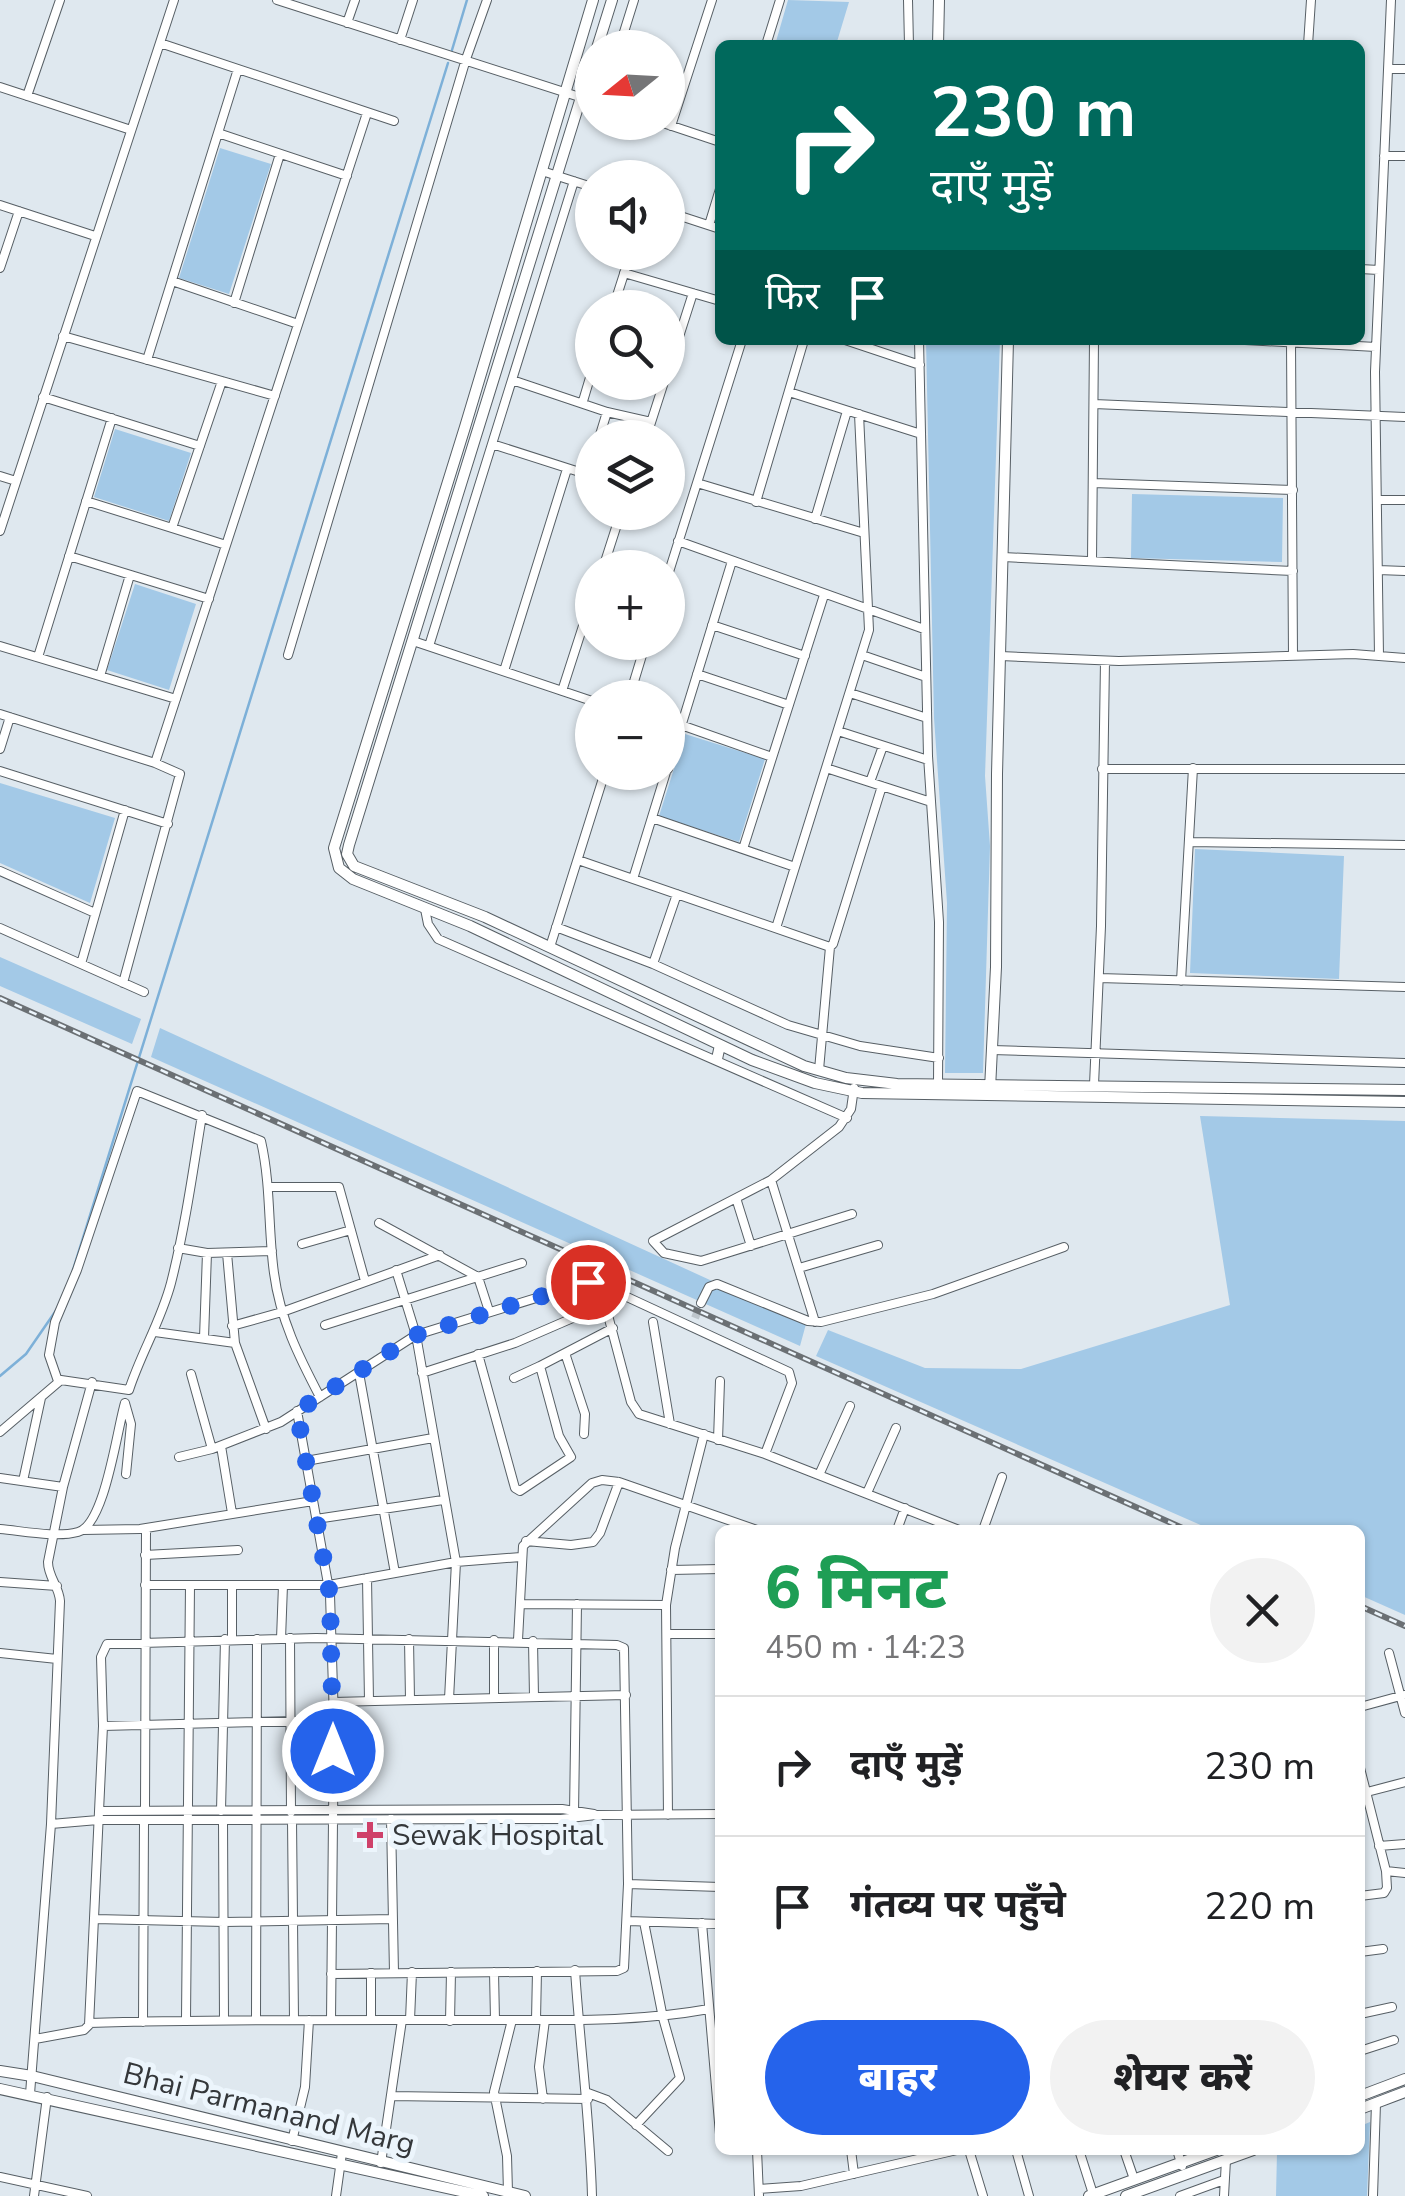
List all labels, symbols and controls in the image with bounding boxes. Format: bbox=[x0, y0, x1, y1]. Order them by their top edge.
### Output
north arrow bbox=[575, 30, 685, 140]
map controls bbox=[575, 30, 685, 790]
text: 230 m bbox=[930, 65, 1136, 161]
icon: right bbox=[765, 80, 895, 210]
text: दाएँ मुड़ें bbox=[930, 156, 1053, 217]
button: sound bbox=[575, 160, 685, 270]
icon: arrive bbox=[840, 270, 895, 325]
text: फिर bbox=[765, 271, 820, 322]
button: search bbox=[575, 290, 685, 400]
button: layers bbox=[575, 420, 685, 530]
button: + bbox=[575, 550, 685, 660]
button: − bbox=[575, 680, 685, 790]
pin bbox=[546, 1240, 631, 1325]
icon: arrive bbox=[561, 1255, 616, 1310]
text: 6 मिनट bbox=[765, 1547, 947, 1629]
button: close bbox=[1210, 1558, 1315, 1663]
text: 450 m · 14:23 bbox=[765, 1626, 966, 1669]
position arrow bbox=[281, 1699, 385, 1803]
icon: right bbox=[765, 1739, 820, 1794]
text: दाएँ मुड़ें bbox=[850, 1739, 962, 1790]
text: 230 m bbox=[1204, 1741, 1315, 1792]
place label: Sewak Hospital bbox=[392, 1815, 604, 1856]
marker: Sewak Hospital bbox=[357, 1822, 383, 1848]
icon: arrive bbox=[765, 1879, 820, 1934]
text: गंतव्य पर पहुँचे bbox=[850, 1879, 1066, 1930]
text: 220 m bbox=[1204, 1881, 1315, 1932]
button: बाहर bbox=[765, 2020, 1030, 2135]
button: शेयर करें bbox=[1050, 2020, 1315, 2135]
street label: Bhai Parmanand Marg bbox=[119, 2053, 419, 2165]

